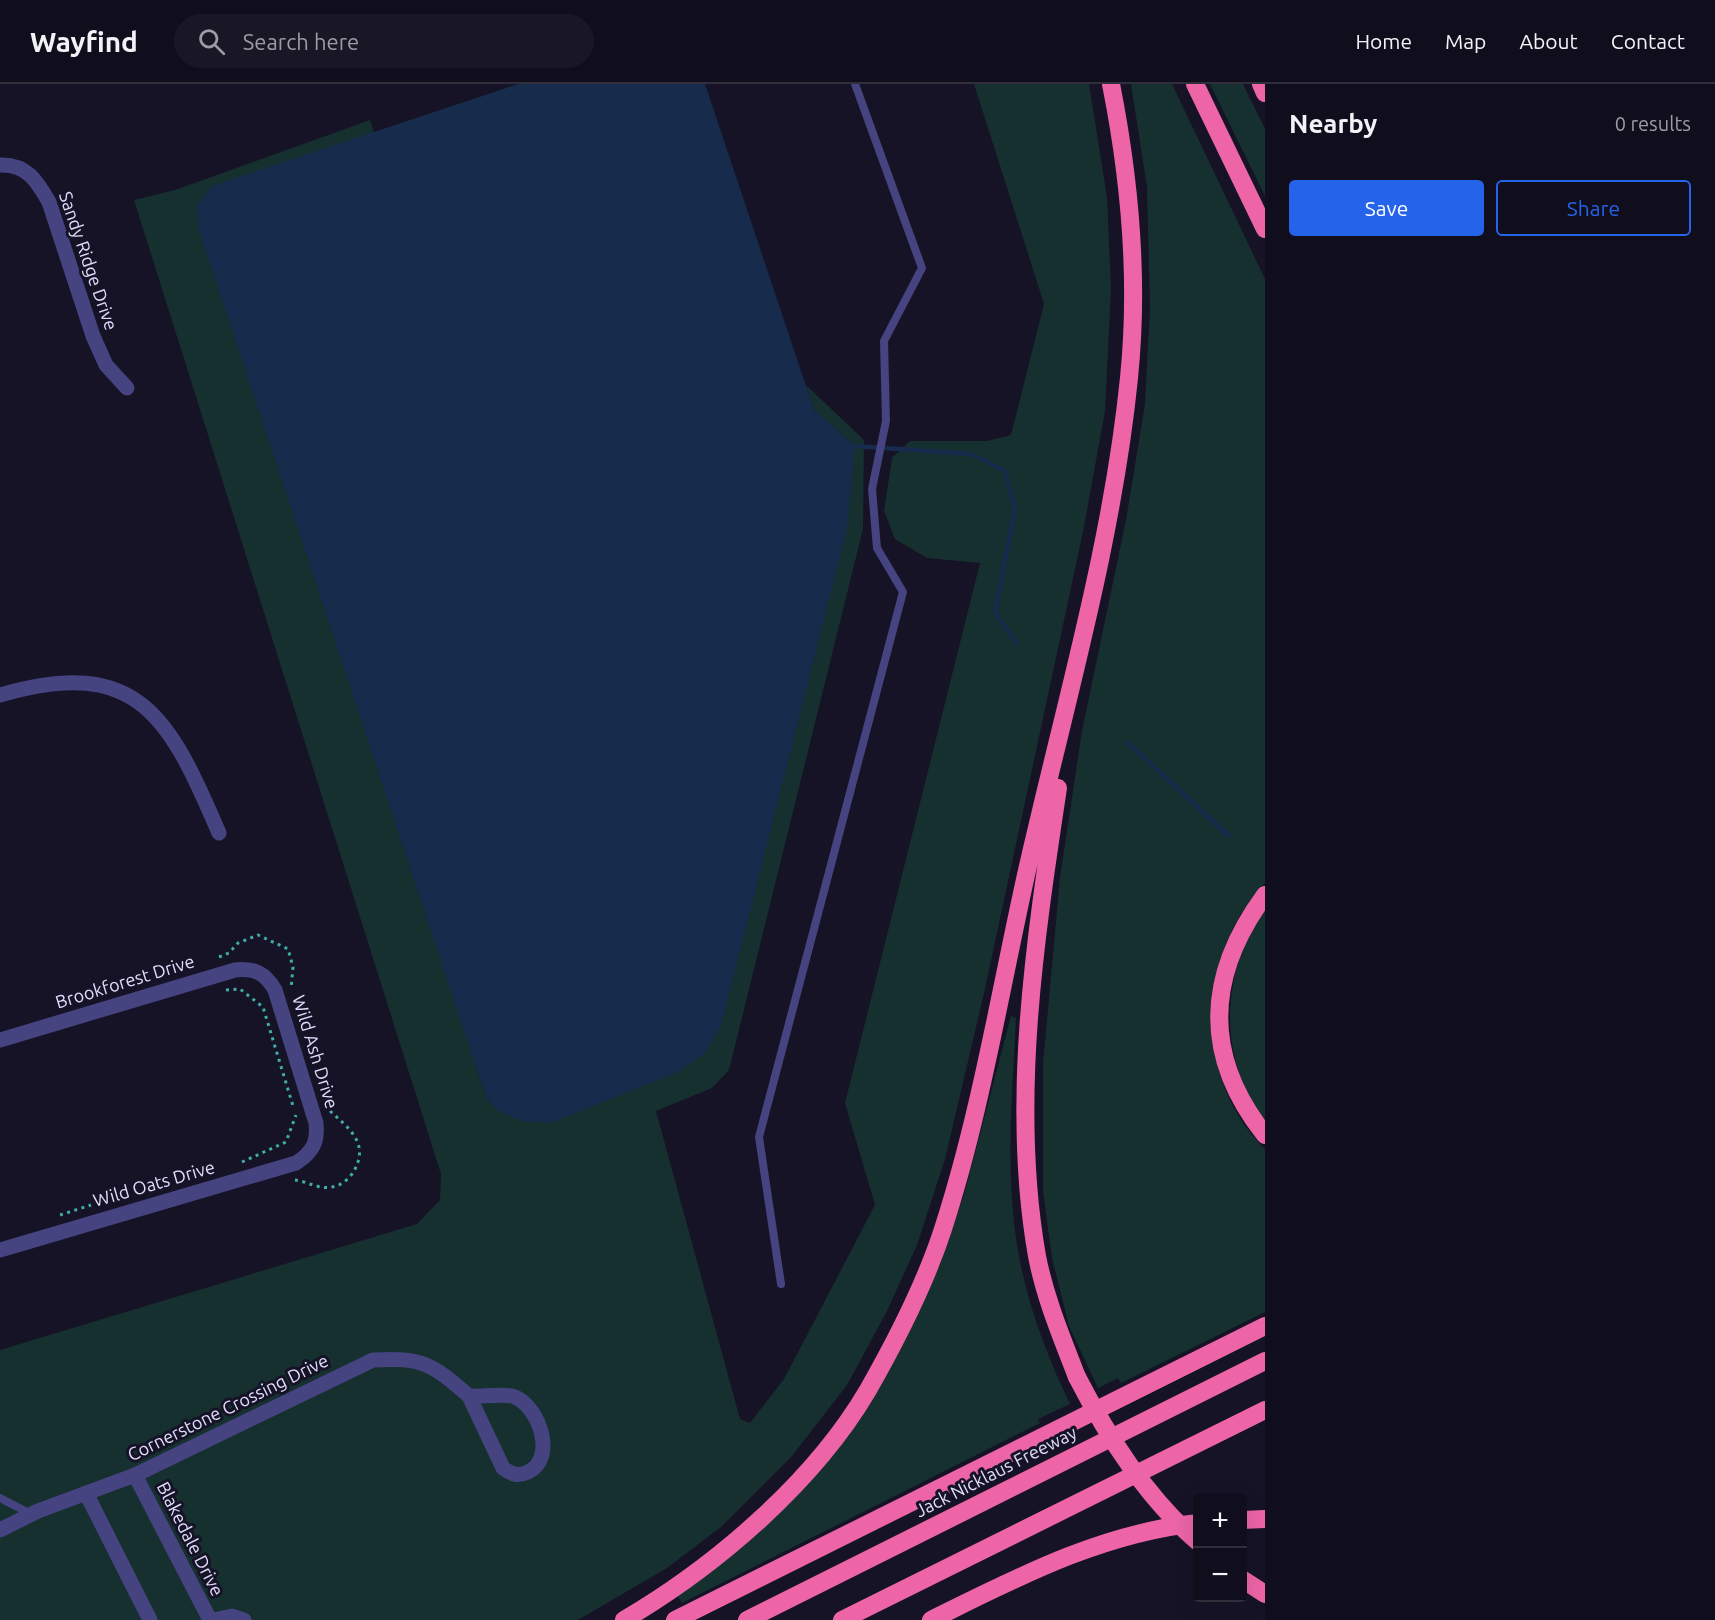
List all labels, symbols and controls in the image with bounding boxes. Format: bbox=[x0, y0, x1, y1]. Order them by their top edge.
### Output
search box bbox=[174, 14, 594, 68]
icon: search bbox=[195, 25, 228, 58]
text: Wayfind bbox=[30, 26, 138, 57]
text: Search here bbox=[243, 29, 359, 54]
text: Home bbox=[1355, 29, 1412, 53]
text: Map bbox=[1445, 29, 1486, 53]
text: About bbox=[1519, 29, 1578, 53]
text: Contact bbox=[1611, 29, 1685, 53]
text: Nearby bbox=[1289, 109, 1377, 138]
text: 0 results bbox=[1615, 112, 1691, 135]
button: Save bbox=[1289, 180, 1484, 236]
button: Share bbox=[1496, 180, 1691, 236]
street label: Sandy Ridge Drive bbox=[56, 189, 122, 333]
street label: Brookforest Drive bbox=[53, 950, 197, 1012]
street label: Wild Ash Drive bbox=[289, 993, 343, 1111]
street label: Wild Oats Drive bbox=[91, 1156, 217, 1210]
street label: Cornerstone Crossing Drive bbox=[124, 1350, 331, 1464]
street label: Jack Nicklaus Freeway bbox=[912, 1422, 1080, 1520]
street label: Blakedale Drive bbox=[154, 1478, 228, 1599]
map controls bbox=[1193, 1494, 1247, 1602]
button: + bbox=[1193, 1494, 1247, 1548]
button: − bbox=[1193, 1548, 1247, 1602]

